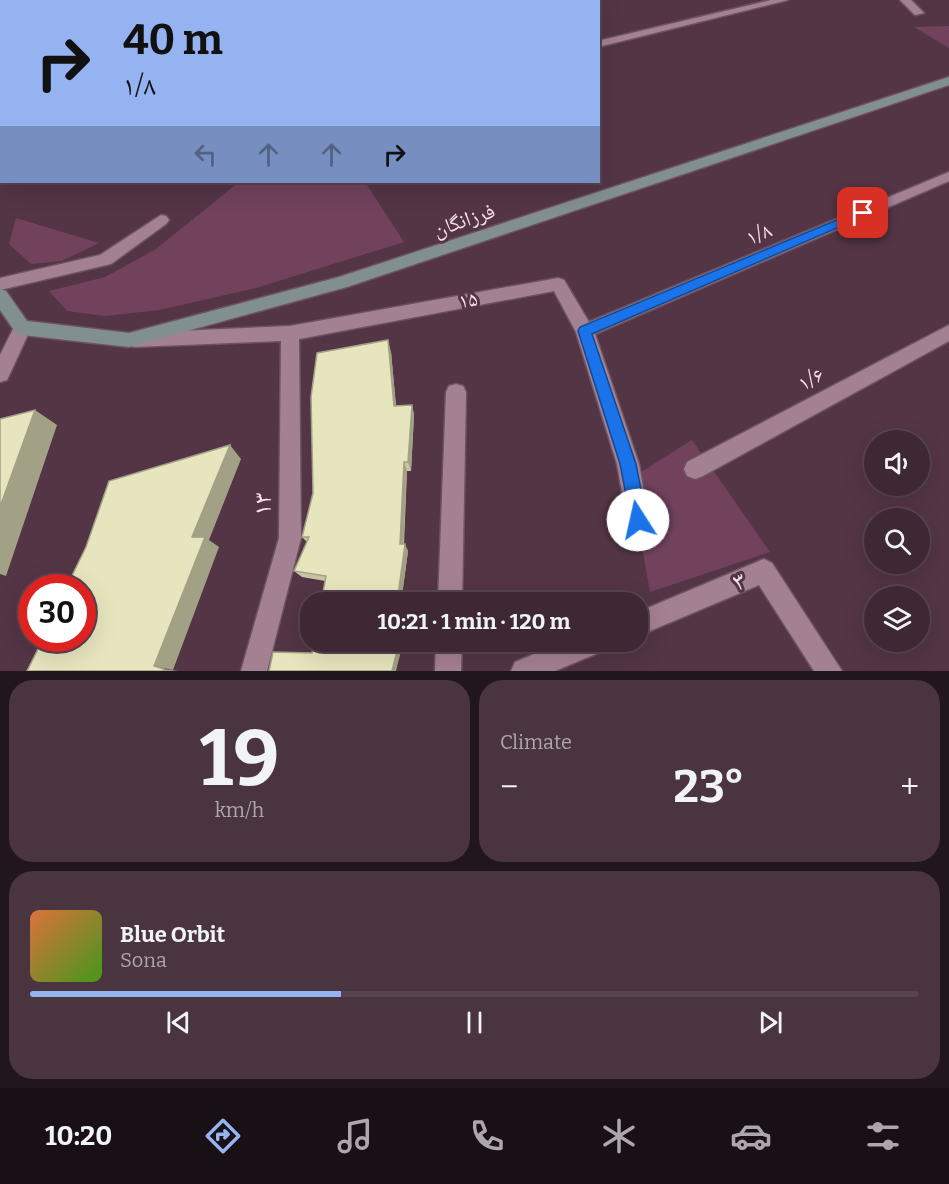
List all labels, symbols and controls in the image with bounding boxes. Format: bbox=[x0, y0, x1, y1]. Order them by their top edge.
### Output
text: 40 m bbox=[123, 15, 223, 65]
icon: right bbox=[24, 24, 102, 102]
text: ۱/۸ bbox=[123, 70, 156, 102]
icon: left bbox=[189, 138, 222, 171]
icon: ahead bbox=[252, 138, 285, 171]
icon: ahead bbox=[315, 138, 348, 171]
icon: right bbox=[378, 138, 411, 171]
pin bbox=[837, 187, 888, 238]
icon: arrive bbox=[846, 196, 879, 229]
street label: فرزانگان bbox=[430, 197, 498, 243]
street label: ۱/۸ bbox=[742, 217, 776, 251]
street label: ۱۵ bbox=[456, 286, 480, 314]
street label: ۱/۶ bbox=[794, 362, 828, 396]
map controls bbox=[864, 430, 930, 652]
button: sound bbox=[864, 430, 930, 496]
position arrow bbox=[606, 488, 670, 552]
street label: ۱۳ bbox=[247, 492, 278, 516]
button: search bbox=[864, 508, 930, 574]
street label: ۳ bbox=[728, 565, 751, 598]
speed limit sign: 30 bbox=[18, 574, 96, 652]
button: layers bbox=[864, 586, 930, 652]
text: 10:21 · 1 min · 120 m bbox=[377, 608, 571, 635]
text: 19 bbox=[200, 712, 279, 806]
text: Climate bbox=[500, 730, 572, 754]
text: 23° bbox=[674, 760, 745, 814]
text: − bbox=[500, 767, 518, 807]
text: + bbox=[900, 767, 919, 807]
text: km/h bbox=[215, 798, 264, 822]
text: Blue Orbit bbox=[120, 921, 225, 948]
text: Sona bbox=[120, 948, 167, 972]
icon: previous bbox=[162, 1006, 195, 1039]
icon: pause bbox=[458, 1006, 491, 1039]
icon: next bbox=[754, 1006, 787, 1039]
icon: directions bbox=[202, 1115, 244, 1157]
icon: music bbox=[334, 1115, 376, 1157]
icon: phone bbox=[466, 1115, 508, 1157]
icon: climate bbox=[598, 1115, 640, 1157]
icon: car bbox=[730, 1115, 772, 1157]
icon: filters bbox=[862, 1115, 904, 1157]
text: 10:20 bbox=[45, 1120, 112, 1152]

